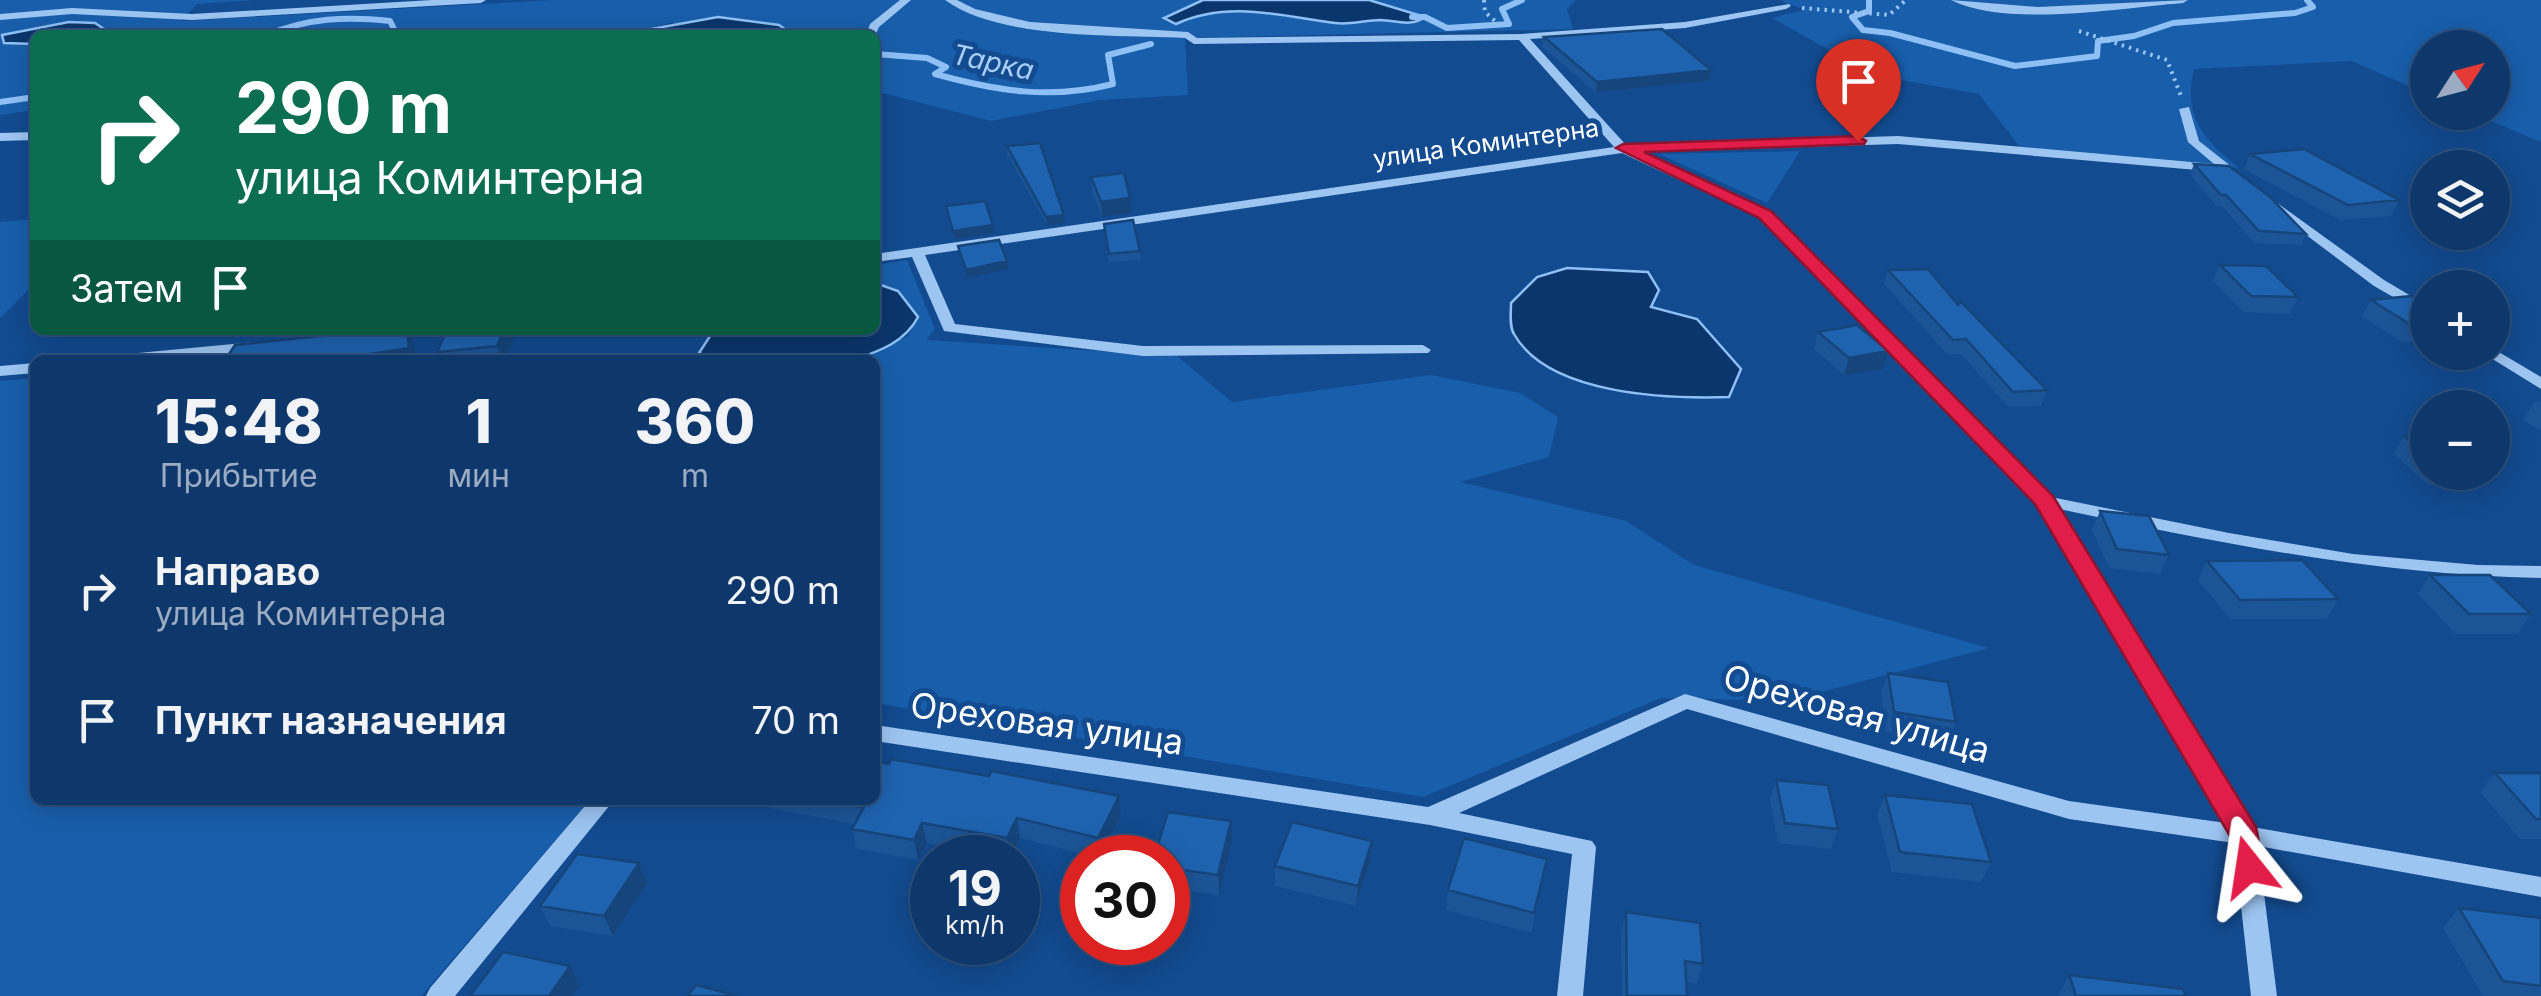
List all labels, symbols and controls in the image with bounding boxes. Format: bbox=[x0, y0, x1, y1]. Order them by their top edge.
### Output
north arrow bbox=[2410, 30, 2510, 130]
map controls bbox=[2410, 30, 2510, 490]
water label: Тарка bbox=[949, 37, 1037, 87]
pin bbox=[1816, 39, 1901, 142]
icon: arrive bbox=[1831, 54, 1886, 109]
text: 290 m bbox=[235, 65, 452, 150]
icon: right bbox=[70, 70, 200, 200]
street label: улица Коминтерна bbox=[1371, 112, 1601, 174]
text: улица Коминтерна bbox=[235, 150, 645, 205]
button: layers bbox=[2410, 150, 2510, 250]
icon: arrive bbox=[203, 260, 258, 315]
text: Затем bbox=[70, 265, 183, 311]
button: + bbox=[2410, 270, 2510, 370]
text: 15:48 bbox=[155, 385, 323, 457]
text: 1 bbox=[465, 385, 492, 457]
text: 360 bbox=[635, 385, 755, 457]
button: − bbox=[2410, 390, 2510, 490]
text: Прибытие bbox=[160, 456, 318, 495]
text: мин bbox=[447, 456, 510, 495]
text: m bbox=[681, 456, 709, 495]
text: Направо bbox=[155, 548, 320, 594]
icon: right bbox=[70, 563, 125, 618]
text: 290 m bbox=[725, 567, 840, 613]
text: улица Коминтерна bbox=[155, 594, 446, 633]
street label: Ореховая улица bbox=[1719, 655, 1995, 771]
street label: Ореховая улица bbox=[908, 683, 1186, 763]
icon: arrive bbox=[70, 693, 125, 748]
text: Пункт назначения bbox=[155, 697, 507, 743]
text: 70 m bbox=[751, 697, 840, 743]
position arrow bbox=[2197, 815, 2301, 919]
speed limit sign: 30 bbox=[1060, 835, 1190, 965]
text: 19 bbox=[948, 858, 1002, 918]
text: km/h bbox=[945, 910, 1005, 940]

